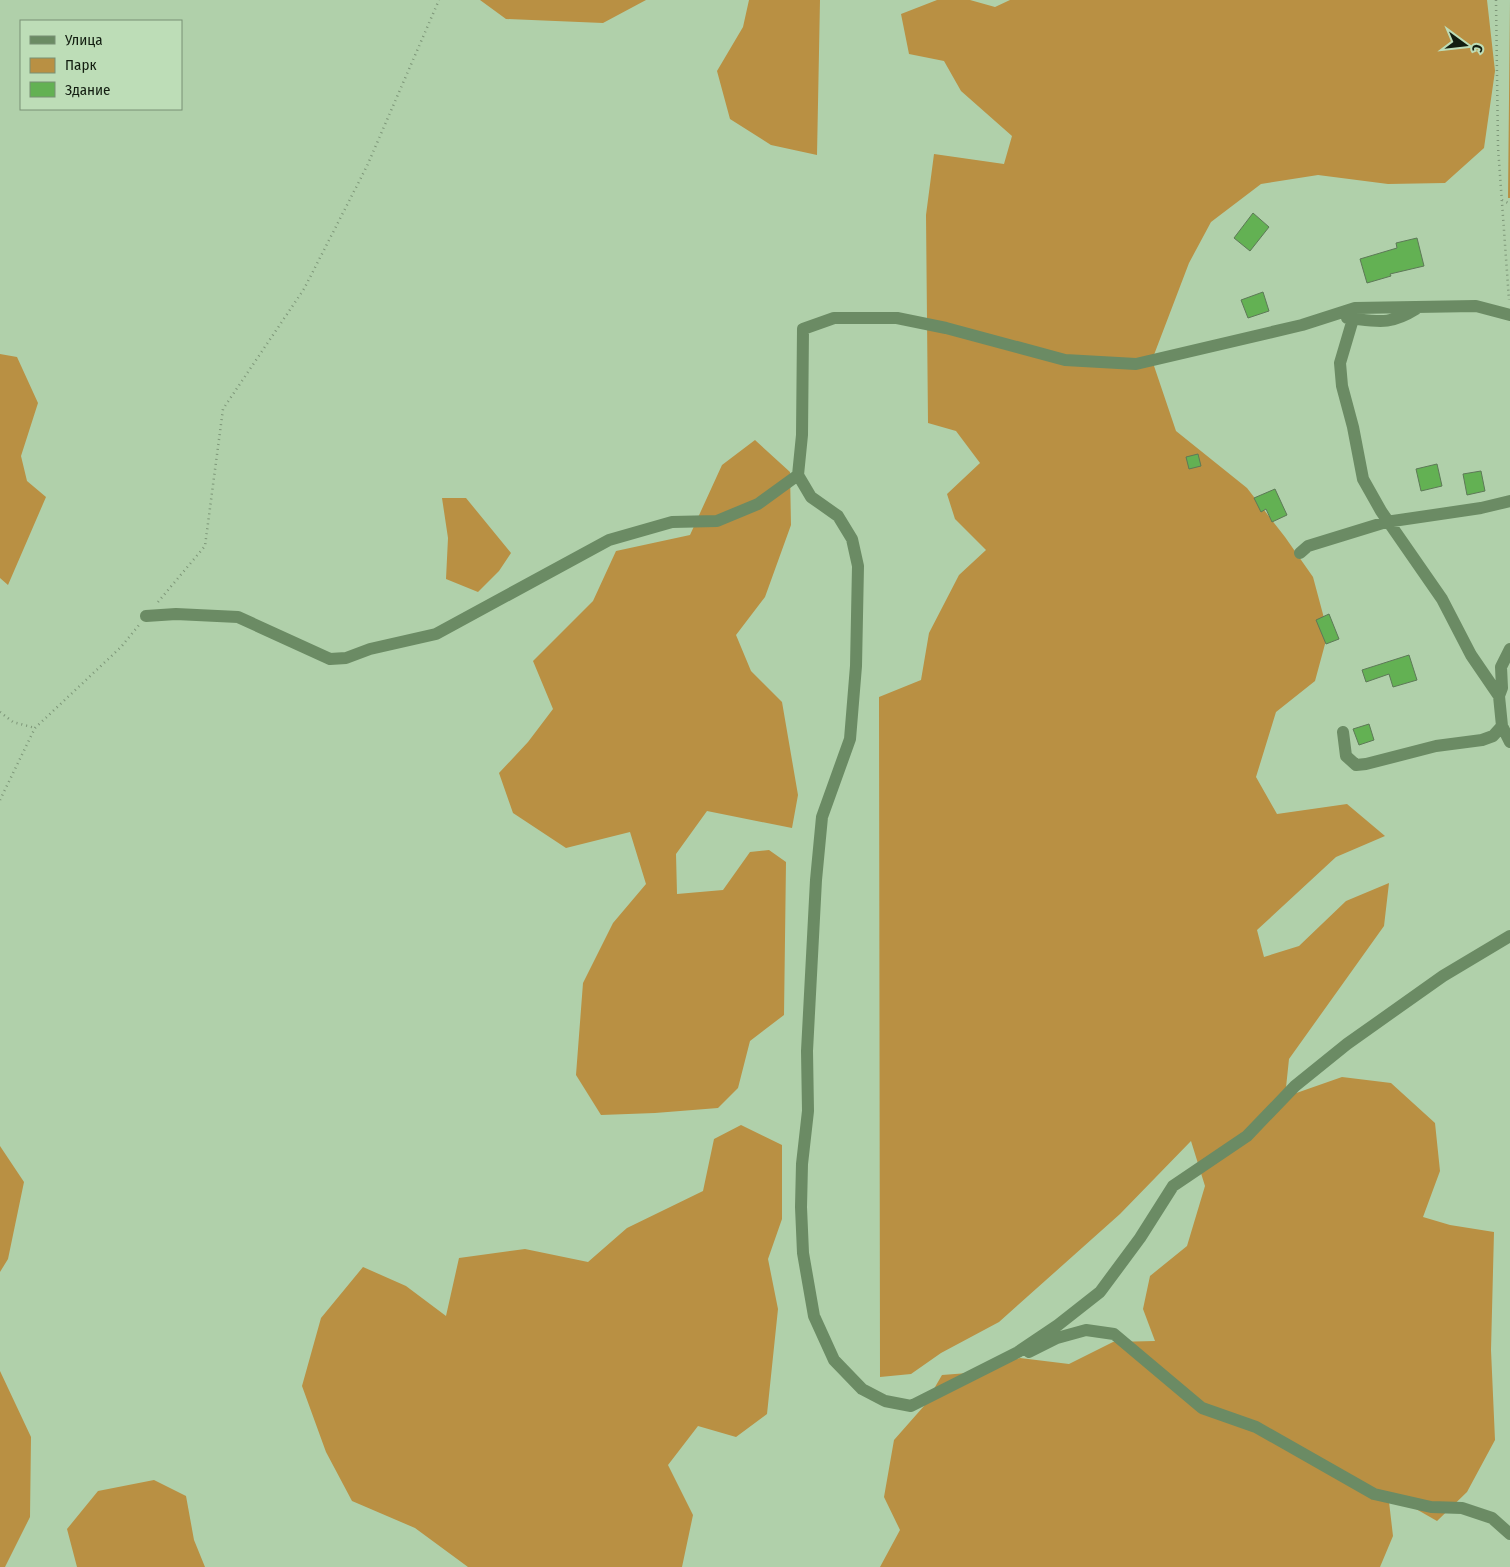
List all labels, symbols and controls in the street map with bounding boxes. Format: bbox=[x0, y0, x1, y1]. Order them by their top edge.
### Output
legend bbox=[20, 20, 182, 110]
north arrow bbox=[1440, 20, 1490, 70]
text: Улица bbox=[64, 31, 103, 49]
text: С bbox=[1468, 42, 1486, 55]
text: Парк bbox=[65, 56, 96, 74]
text: Здание bbox=[65, 81, 111, 99]

